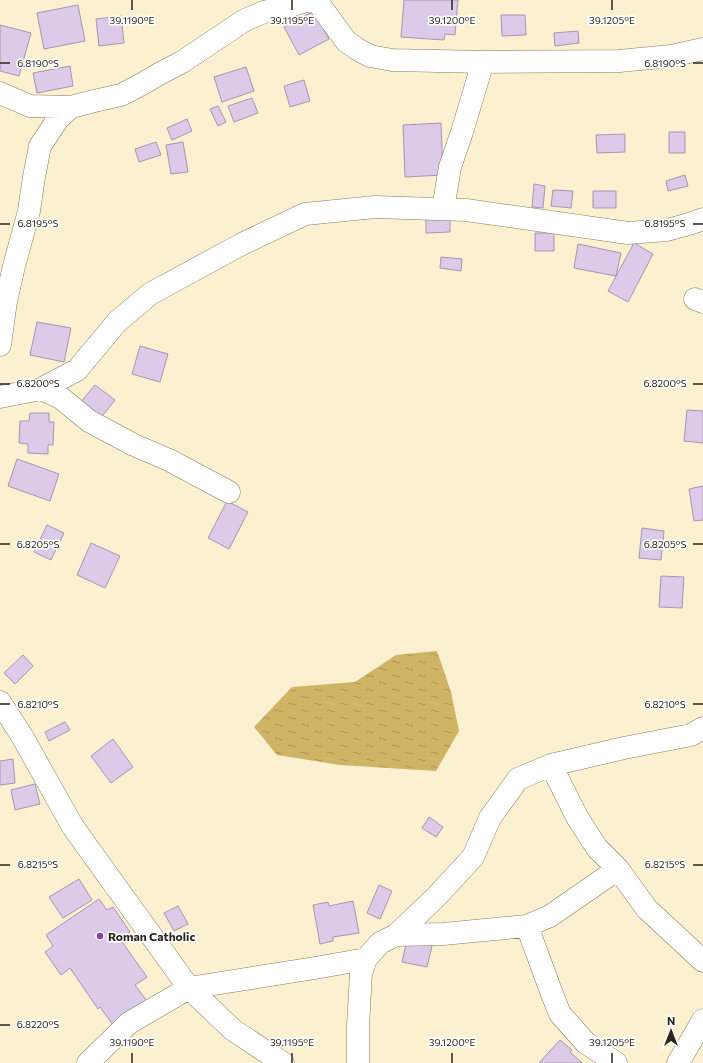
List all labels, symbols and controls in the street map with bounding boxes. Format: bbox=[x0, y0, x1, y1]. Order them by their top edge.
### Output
text: 39.1190°E bbox=[110, 14, 155, 26]
text: 39.1195°E bbox=[270, 14, 314, 26]
text: 39.1200°E bbox=[429, 14, 475, 26]
text: 39.1205°E bbox=[589, 14, 635, 26]
text: 6.8190°S bbox=[17, 57, 59, 69]
text: 6.8190°S bbox=[644, 57, 686, 69]
text: 6.8195°S bbox=[18, 217, 59, 229]
text: 6.8195°S bbox=[645, 217, 686, 229]
text: 6.8200°S bbox=[16, 377, 60, 389]
text: 6.8200°S bbox=[643, 377, 687, 389]
text: 6.8205°S bbox=[17, 538, 59, 550]
text: 6.8205°S bbox=[644, 538, 686, 550]
text: 6.8210°S bbox=[17, 698, 59, 710]
text: 6.8210°S bbox=[644, 698, 686, 710]
text: 6.8215°S bbox=[18, 858, 58, 870]
text: 6.8215°S bbox=[645, 858, 685, 870]
place label: Roman Catholic bbox=[108, 929, 195, 943]
marker: Roman Catholic bbox=[95, 931, 105, 941]
north arrow bbox=[651, 1011, 691, 1051]
text: N bbox=[667, 1014, 675, 1027]
text: 6.8220°S bbox=[17, 1018, 59, 1030]
text: 39.1190°E bbox=[110, 1036, 155, 1048]
text: 39.1195°E bbox=[270, 1036, 314, 1048]
text: 39.1200°E bbox=[429, 1036, 475, 1048]
text: 39.1205°E bbox=[589, 1036, 635, 1048]

